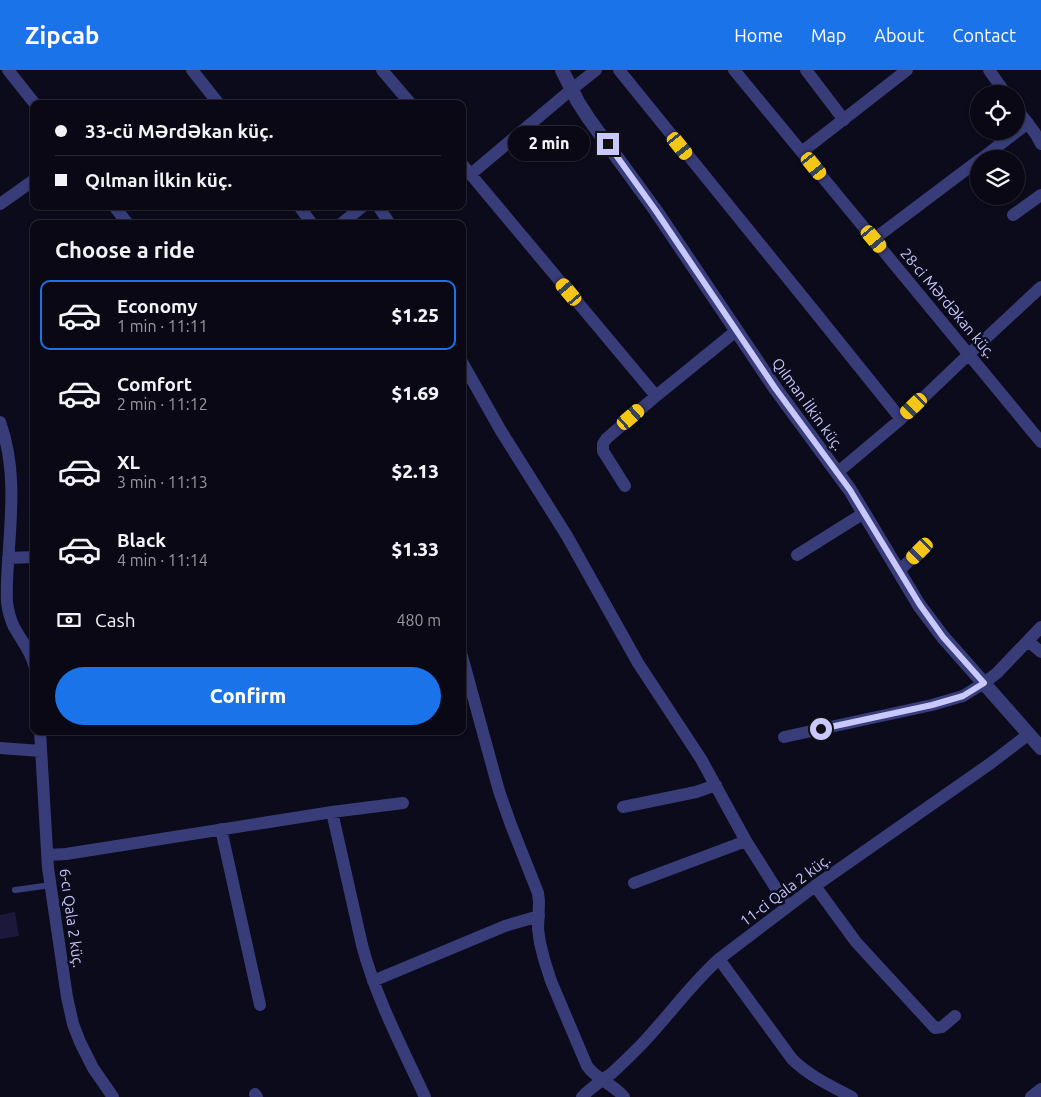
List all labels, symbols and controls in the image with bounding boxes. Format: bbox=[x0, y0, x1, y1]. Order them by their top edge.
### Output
text: Zipcab bbox=[25, 22, 99, 49]
text: Home bbox=[734, 25, 783, 45]
text: Map bbox=[811, 25, 846, 45]
text: About bbox=[874, 25, 924, 45]
text: Contact bbox=[952, 25, 1016, 45]
map controls bbox=[970, 85, 1025, 205]
button: locate bbox=[970, 85, 1025, 140]
text: 33-cü Mərdəkan küç. bbox=[85, 120, 274, 142]
callout: 2 min bbox=[508, 126, 590, 162]
car bbox=[664, 130, 695, 162]
route end bbox=[597, 133, 619, 155]
text: 2 min bbox=[529, 134, 569, 152]
car bbox=[798, 150, 829, 182]
button: layers bbox=[970, 150, 1025, 205]
text: Qılman İlkin küç. bbox=[85, 169, 232, 191]
car bbox=[858, 223, 889, 255]
text: Choose a ride bbox=[55, 237, 195, 262]
street label: 28-ci Mərdəkan küç. bbox=[897, 245, 999, 361]
car bbox=[553, 276, 584, 308]
icon: car bbox=[57, 293, 102, 338]
text: Economy bbox=[117, 295, 198, 317]
text: $1.25 bbox=[391, 304, 439, 326]
text: 1 min · 11:11 bbox=[117, 317, 208, 335]
street label: Qılman İlkin küç. bbox=[769, 355, 847, 453]
icon: car bbox=[57, 371, 102, 416]
text: Comfort bbox=[117, 373, 192, 395]
text: $1.69 bbox=[391, 382, 439, 404]
car bbox=[897, 390, 930, 422]
text: 2 min · 11:12 bbox=[117, 395, 208, 413]
car bbox=[614, 401, 647, 433]
icon: car bbox=[57, 449, 102, 494]
text: XL bbox=[117, 451, 140, 473]
text: $2.13 bbox=[391, 460, 439, 482]
text: 3 min · 11:13 bbox=[117, 473, 208, 491]
icon: car bbox=[57, 527, 102, 572]
text: Black bbox=[117, 529, 166, 551]
car bbox=[904, 535, 935, 567]
text: $1.33 bbox=[391, 538, 439, 560]
text: 4 min · 11:14 bbox=[117, 551, 208, 569]
icon: cash bbox=[55, 606, 83, 634]
text: Cash bbox=[95, 609, 136, 631]
text: 480 m bbox=[396, 611, 441, 629]
button: Confirm bbox=[55, 667, 441, 725]
route start bbox=[810, 718, 832, 740]
street label: 11-ci Qala 2 küç. bbox=[737, 851, 833, 929]
street label: 6-cı Qala 2 küç. bbox=[57, 867, 87, 969]

